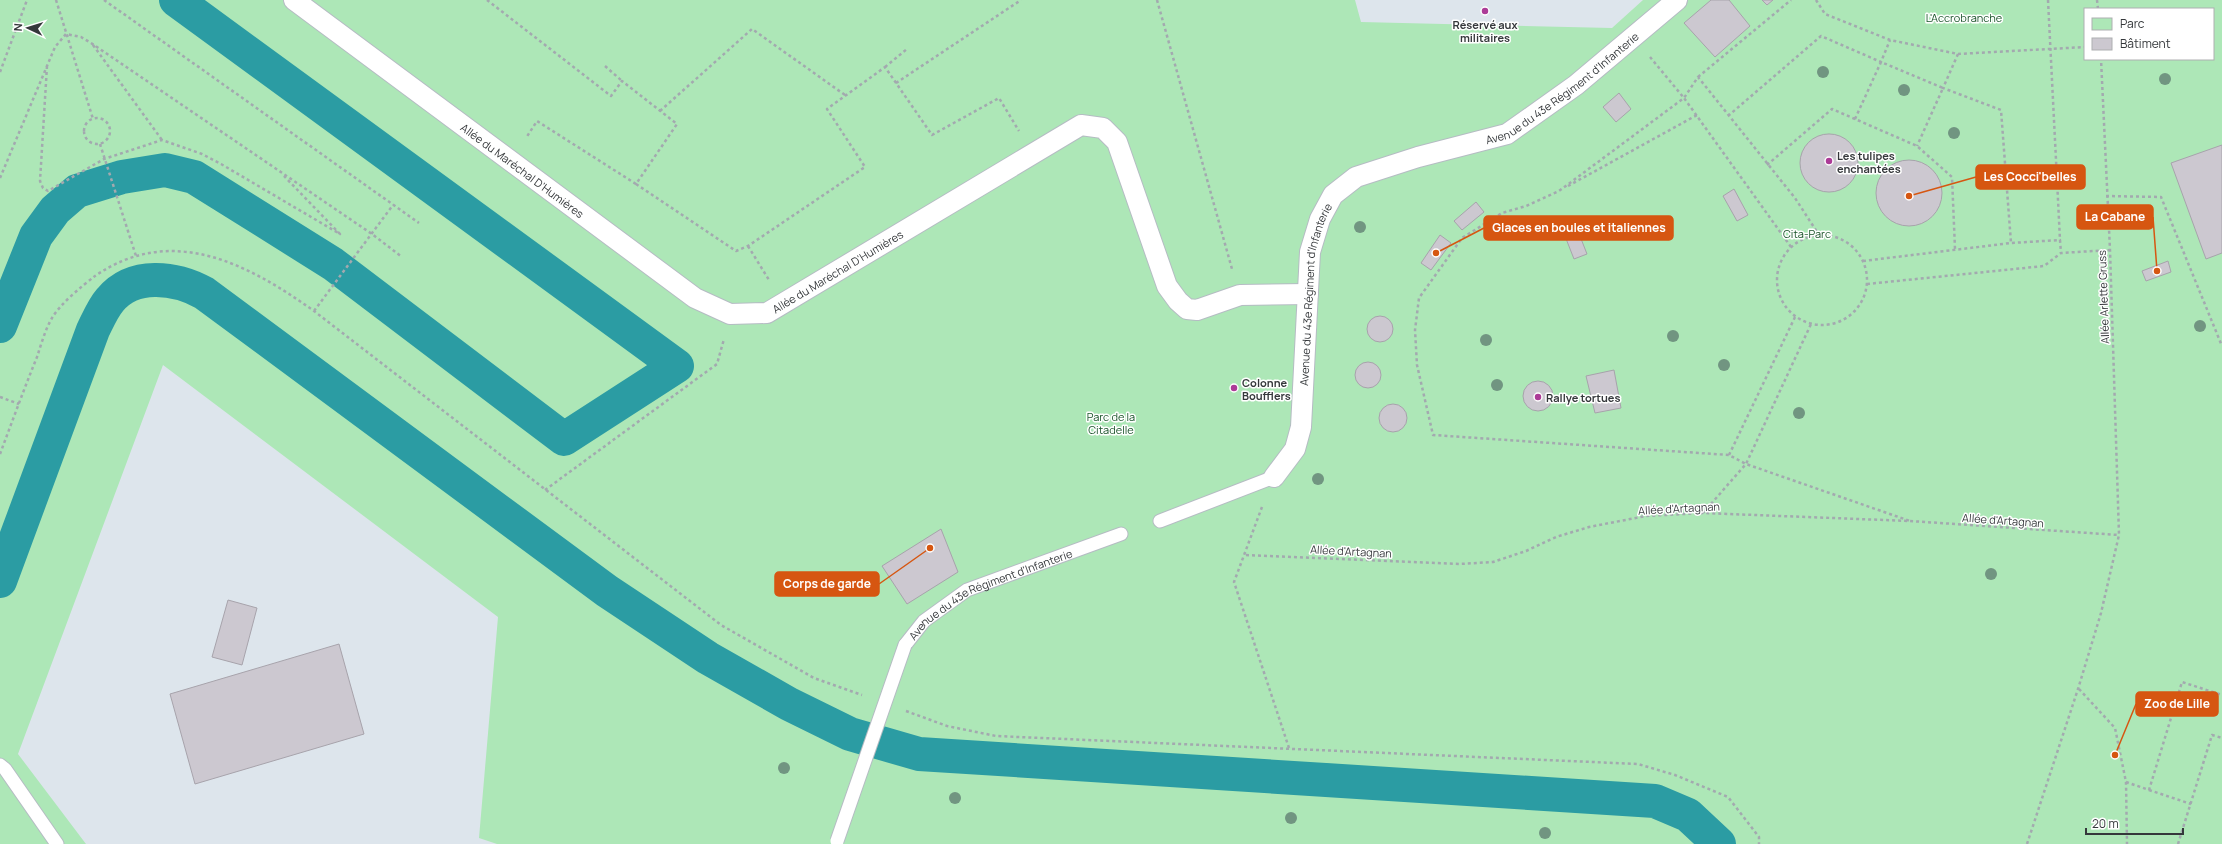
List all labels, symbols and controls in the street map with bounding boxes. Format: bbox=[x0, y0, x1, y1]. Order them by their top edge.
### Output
marker: Réservé aux militaires bbox=[1480, 6, 1490, 16]
north arrow bbox=[8, 8, 48, 48]
legend bbox=[2084, 8, 2214, 60]
park label: L'Accrobranche bbox=[1926, 10, 2003, 25]
text: Parc bbox=[2120, 15, 2145, 32]
place label: Réservé aux militaires bbox=[1452, 17, 1518, 45]
text: N bbox=[10, 23, 25, 32]
street label: Avenue du 43e Régiment d'Infanterie bbox=[1484, 28, 1642, 147]
text: Bâtiment bbox=[2120, 35, 2171, 52]
street label: Allée du Maréchal D'Humières bbox=[458, 119, 588, 221]
place label: Les tulipes enchantées bbox=[1837, 148, 1901, 176]
marker: Les tulipes enchantées bbox=[1824, 156, 1834, 166]
callout: Les Cocci'belles bbox=[1976, 165, 2085, 189]
text: Les Cocci'belles bbox=[1983, 168, 2077, 185]
street label: Avenue du 43e Régiment d'Infanterie bbox=[1296, 200, 1335, 386]
callout: La Cabane bbox=[2077, 205, 2153, 229]
text: La Cabane bbox=[2085, 208, 2145, 225]
callout: Glaces en boules et italiennes bbox=[1484, 216, 1673, 240]
text: Glaces en boules et italiennes bbox=[1492, 219, 1666, 236]
street label: Allée du Maréchal D'Humières bbox=[769, 226, 906, 316]
park label: Cita-Parc bbox=[1783, 226, 1831, 241]
street label: Allée Arlette Gruss bbox=[2094, 250, 2112, 344]
place label: Colonne Boufflers bbox=[1242, 375, 1291, 403]
marker: Colonne Boufflers bbox=[1229, 383, 1239, 393]
place label: Rallye tortues bbox=[1546, 390, 1620, 405]
marker: Rallye tortues bbox=[1533, 392, 1543, 402]
park label: Parc de la Citadelle bbox=[1087, 409, 1135, 437]
street label: Allée d'Artagnan bbox=[1638, 498, 1720, 518]
street label: Allée d'Artagnan bbox=[1962, 510, 2044, 530]
street label: Allée d'Artagnan bbox=[1310, 541, 1392, 561]
street label: Avenue du 43e Régiment d'Infanterie bbox=[905, 545, 1075, 642]
callout: Corps de garde bbox=[775, 572, 879, 596]
text: Corps de garde bbox=[783, 575, 871, 592]
callout: Zoo de Lille bbox=[2136, 692, 2218, 716]
text: Zoo de Lille bbox=[2144, 695, 2210, 712]
scale bar bbox=[2086, 810, 2183, 836]
text: 20 m bbox=[2092, 815, 2119, 832]

